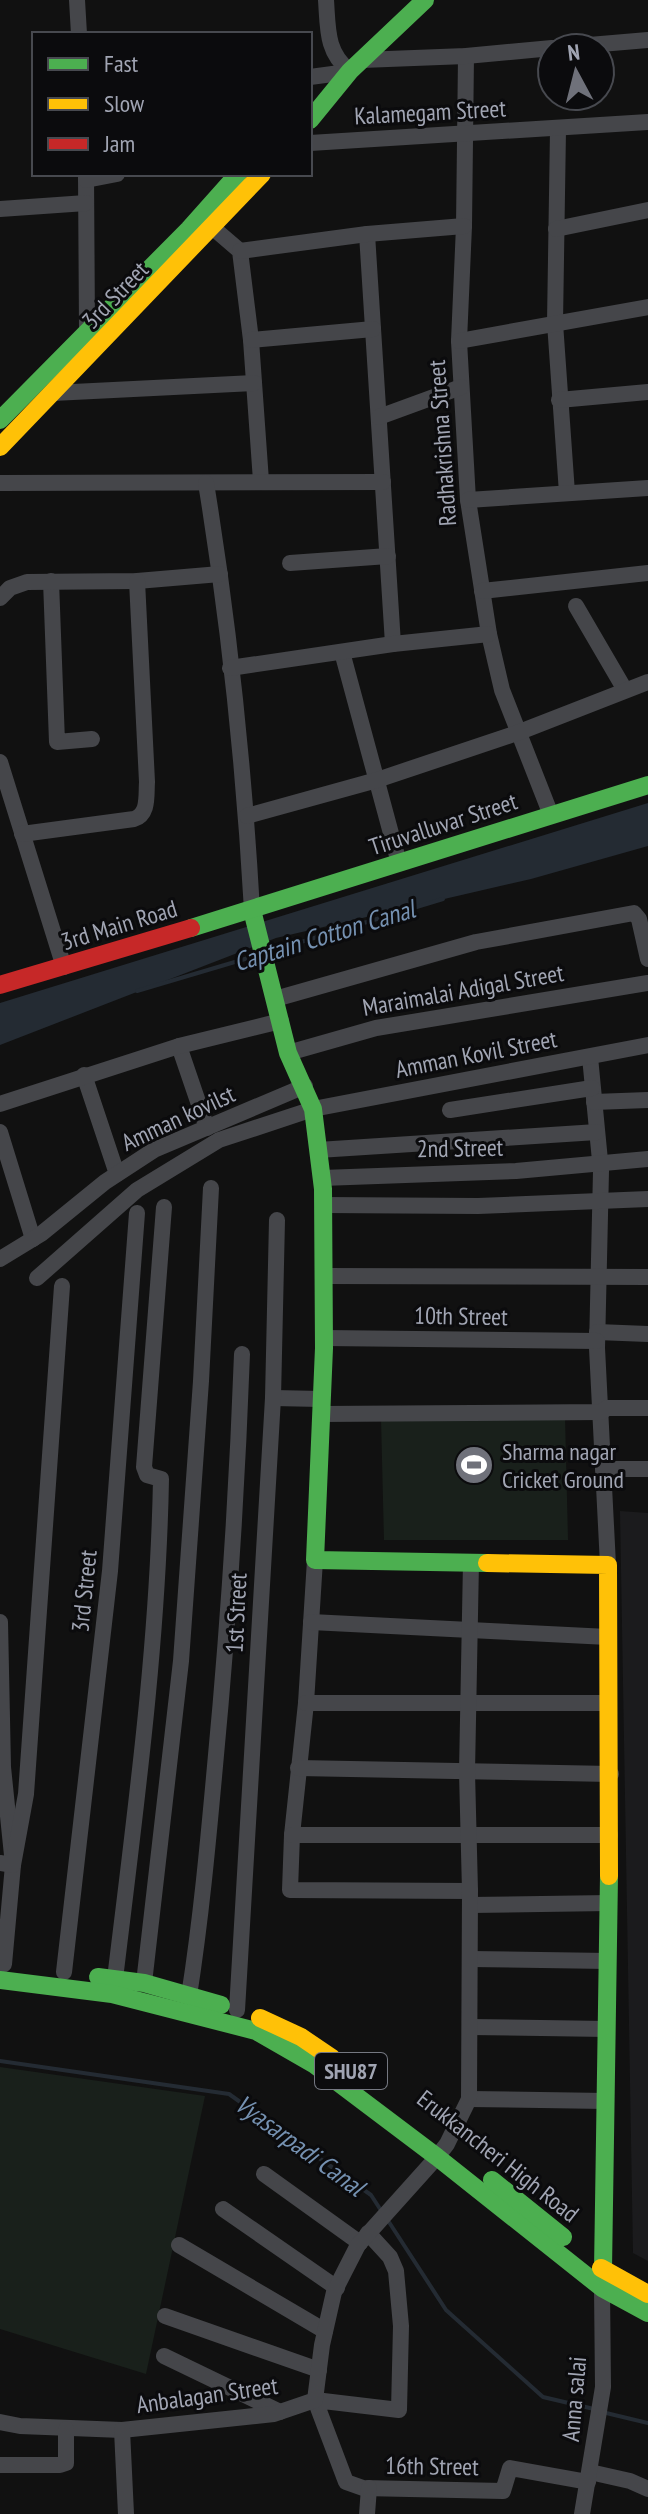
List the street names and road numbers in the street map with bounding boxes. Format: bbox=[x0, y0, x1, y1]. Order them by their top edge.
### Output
street label: Kalamegam Street bbox=[353, 93, 507, 131]
street label: 3rd Street bbox=[75, 254, 155, 335]
street label: Radhakrishna Street bbox=[421, 359, 463, 527]
street label: Tiruvalluvar Street bbox=[365, 785, 521, 862]
street label: 3rd Main Road bbox=[57, 893, 181, 957]
street label: Maraimalai Adigal Street bbox=[360, 957, 566, 1023]
street label: Amman Kovil Street bbox=[393, 1023, 560, 1085]
street label: Amman kovilst bbox=[116, 1078, 240, 1158]
street label: 2nd Street bbox=[416, 1132, 504, 1164]
street label: 10th Street bbox=[414, 1300, 508, 1332]
street label: 3rd Street bbox=[64, 1548, 104, 1634]
street label: 1st Street bbox=[218, 1572, 254, 1654]
road number: SHU87 bbox=[315, 2053, 387, 2089]
street label: Erukkancheri High Road bbox=[411, 2083, 585, 2229]
street label: Anna salai bbox=[555, 2355, 593, 2443]
street label: Anbalagan Street bbox=[134, 2370, 280, 2420]
street label: 16th Street bbox=[385, 2450, 479, 2482]

